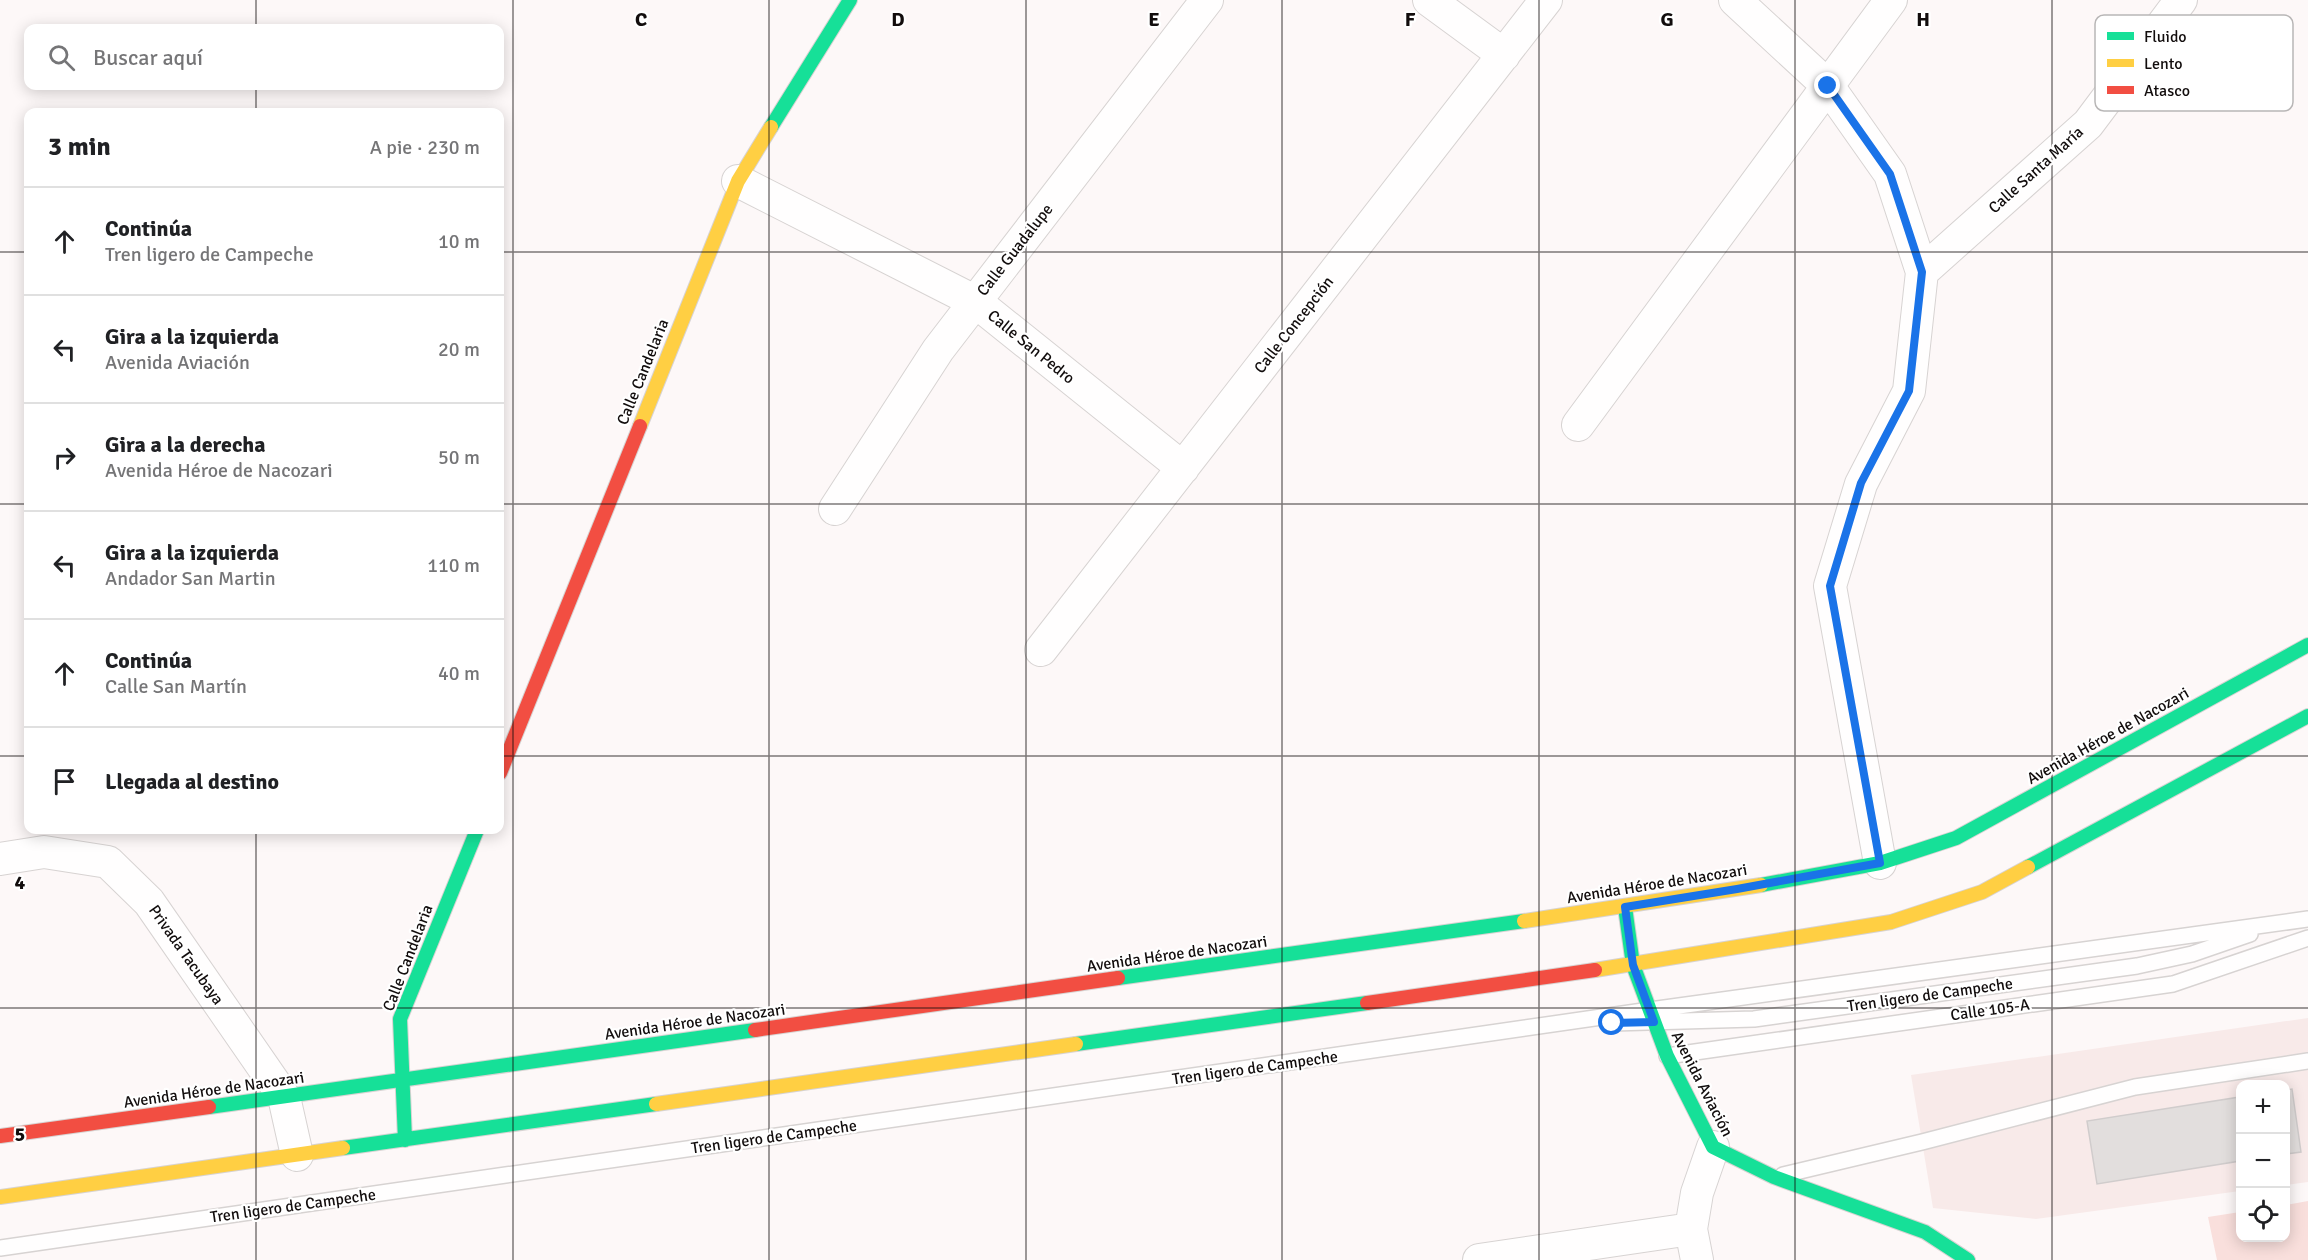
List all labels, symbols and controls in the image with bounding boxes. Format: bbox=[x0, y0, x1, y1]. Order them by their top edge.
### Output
text: C bbox=[635, 7, 647, 32]
text: D bbox=[891, 7, 905, 32]
text: E bbox=[1148, 7, 1160, 32]
text: F bbox=[1405, 7, 1416, 32]
text: G bbox=[1660, 7, 1674, 32]
text: H bbox=[1916, 7, 1930, 32]
legend bbox=[2095, 15, 2293, 111]
search box bbox=[24, 24, 504, 90]
text: Fluido bbox=[2144, 27, 2187, 47]
icon: search bbox=[45, 41, 78, 74]
text: Buscar aquí bbox=[93, 44, 203, 71]
text: Lento bbox=[2144, 54, 2182, 74]
route end bbox=[1814, 72, 1840, 98]
text: Atasco bbox=[2144, 81, 2190, 101]
street label: Calle Santa María bbox=[1984, 122, 2088, 218]
text: 3 min bbox=[48, 131, 111, 163]
text: A pie · 230 m bbox=[370, 135, 480, 160]
street label: Calle Guadalupe bbox=[973, 200, 1057, 300]
text: Continúa bbox=[105, 215, 192, 242]
icon: ahead bbox=[48, 225, 81, 258]
text: 10 m bbox=[438, 229, 480, 254]
text: Tren ligero de Campeche bbox=[105, 242, 314, 267]
street label: Calle Concepción bbox=[1250, 272, 1338, 378]
street label: Calle San Pedro bbox=[983, 306, 1079, 388]
street label: Calle Candelaria bbox=[613, 316, 673, 428]
text: Gira a la izquierda bbox=[105, 323, 279, 350]
icon: left bbox=[48, 333, 81, 366]
text: 20 m bbox=[438, 337, 480, 362]
text: Avenida Aviación bbox=[105, 350, 250, 375]
text: Gira a la derecha bbox=[105, 431, 266, 458]
icon: right bbox=[48, 441, 81, 474]
text: 50 m bbox=[438, 445, 480, 470]
text: Avenida Héroe de Nacozari bbox=[105, 458, 333, 483]
text: Gira a la izquierda bbox=[105, 539, 279, 566]
icon: left bbox=[48, 549, 81, 582]
text: 110 m bbox=[427, 553, 480, 578]
text: Andador San Martin bbox=[105, 566, 276, 591]
text: Continúa bbox=[105, 647, 192, 674]
icon: ahead bbox=[48, 657, 81, 690]
text: 40 m bbox=[438, 661, 480, 686]
text: Calle San Martín bbox=[105, 674, 247, 699]
street label: Avenida Héroe de Nacozari bbox=[2023, 683, 2193, 789]
icon: arrive bbox=[48, 765, 81, 798]
text: Llegada al destino bbox=[105, 768, 279, 795]
street label: Avenida Héroe de Nacozari bbox=[1565, 860, 1749, 908]
text: 4 bbox=[15, 870, 26, 895]
street label: Privada Tacubaya bbox=[144, 901, 228, 1009]
street label: Calle Candelaria bbox=[378, 902, 438, 1014]
street label: Avenida Héroe de Nacozari bbox=[1085, 931, 1269, 977]
street label: Tren ligero de Campeche bbox=[1846, 973, 2014, 1017]
street label: Calle 105-A bbox=[1949, 995, 2031, 1025]
street label: Avenida Héroe de Nacozari bbox=[603, 999, 787, 1045]
route start bbox=[1598, 1009, 1624, 1035]
street label: Avenida Aviación bbox=[1667, 1028, 1737, 1140]
street label: Tren ligero de Campeche bbox=[1171, 1046, 1339, 1090]
street label: Avenida Héroe de Nacozari bbox=[122, 1067, 306, 1113]
map controls bbox=[2236, 1080, 2290, 1242]
button: + bbox=[2236, 1080, 2290, 1134]
street label: Tren ligero de Campeche bbox=[690, 1115, 858, 1159]
text: 5 bbox=[15, 1122, 25, 1147]
button: − bbox=[2236, 1134, 2290, 1188]
street label: Tren ligero de Campeche bbox=[209, 1184, 377, 1228]
button: locate bbox=[2236, 1188, 2290, 1242]

